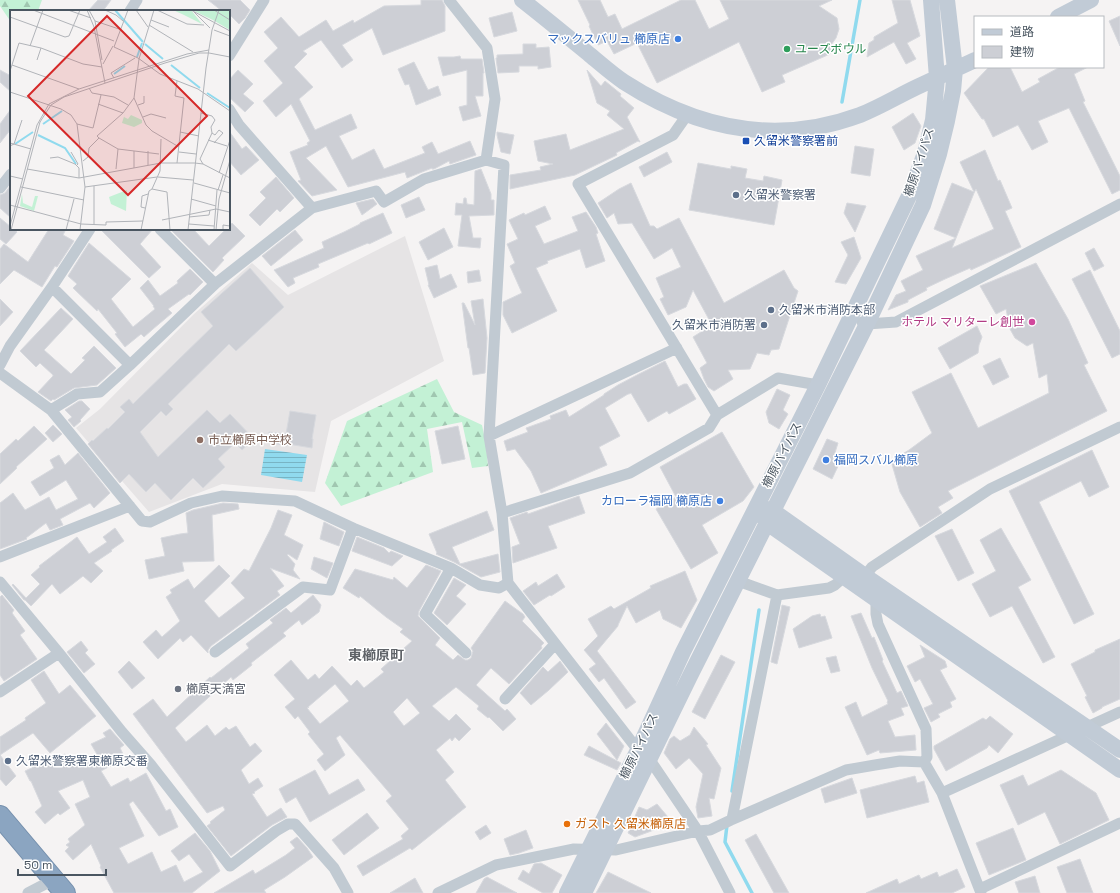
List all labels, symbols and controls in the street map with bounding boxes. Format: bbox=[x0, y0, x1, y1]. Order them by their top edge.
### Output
inset map bbox=[10, 10, 230, 230]
legend bbox=[974, 16, 1104, 68]
text: 道路 bbox=[1010, 24, 1034, 40]
place label: マックスバリュ 櫛原店 bbox=[547, 31, 670, 47]
marker: マックスバリュ 櫛原店 bbox=[673, 34, 683, 44]
place label: ユーズボウル bbox=[795, 41, 866, 57]
marker: ユーズボウル bbox=[782, 44, 792, 54]
text: 建物 bbox=[1010, 44, 1034, 60]
street label: 櫛原バイパス bbox=[900, 125, 938, 199]
place label: 久留米警察署前 bbox=[754, 133, 838, 149]
marker: 久留米警察署前 bbox=[741, 136, 751, 146]
place label: 久留米警察署 bbox=[744, 187, 816, 203]
marker: 久留米警察署 bbox=[731, 190, 741, 200]
place label: 久留米市消防本部 bbox=[779, 302, 875, 318]
marker: 久留米市消防本部 bbox=[766, 305, 776, 315]
place label: ホテル マリターレ創世 bbox=[901, 314, 1024, 330]
place label: 久留米市消防署 bbox=[672, 317, 756, 333]
marker: ホテル マリターレ創世 bbox=[1027, 317, 1037, 327]
marker: 久留米市消防署 bbox=[759, 320, 769, 330]
street label: 櫛原バイパス bbox=[759, 419, 805, 491]
place label: 市立櫛原中学校 bbox=[208, 432, 292, 448]
marker: 市立櫛原中学校 bbox=[195, 435, 205, 445]
place label: 福岡スバル櫛原 bbox=[834, 452, 918, 468]
marker: 福岡スバル櫛原 bbox=[821, 455, 831, 465]
place label: カローラ福岡 櫛原店 bbox=[601, 493, 712, 509]
marker: カローラ福岡 櫛原店 bbox=[715, 496, 725, 506]
district label: 東櫛原町 bbox=[348, 646, 404, 664]
place label: 櫛原天満宮 bbox=[186, 681, 246, 697]
marker: 櫛原天満宮 bbox=[173, 684, 183, 694]
street label: 櫛原バイパス bbox=[616, 710, 662, 782]
place label: 久留米警察署東櫛原交番 bbox=[16, 753, 148, 769]
marker: 久留米警察署東櫛原交番 bbox=[3, 756, 13, 766]
place label: ガスト 久留米櫛原店 bbox=[575, 816, 686, 832]
marker: ガスト 久留米櫛原店 bbox=[562, 819, 572, 829]
scale bar bbox=[18, 851, 106, 877]
text: 50 m bbox=[24, 857, 52, 873]

